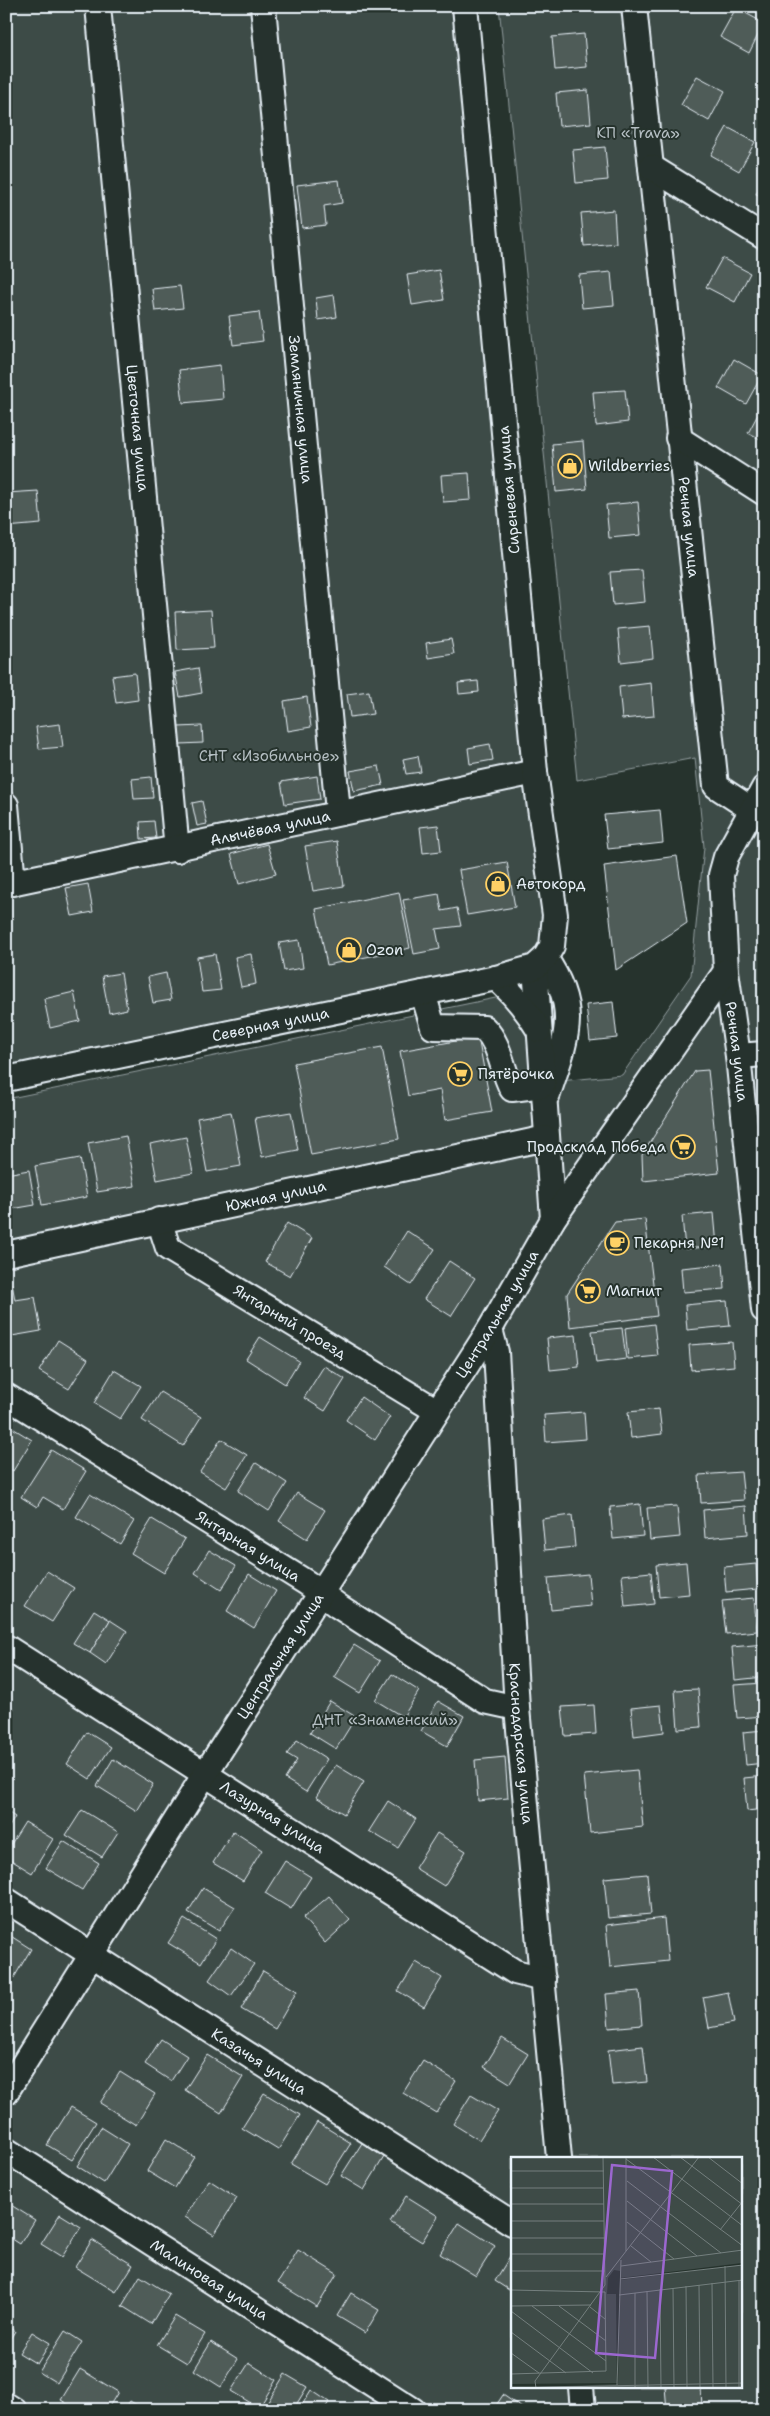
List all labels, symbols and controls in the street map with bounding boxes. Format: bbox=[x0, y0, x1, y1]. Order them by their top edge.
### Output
park label: КП «Trava» bbox=[596, 123, 680, 143]
street label: Земляничная улица bbox=[284, 334, 317, 485]
street label: Цветочная улица bbox=[122, 364, 153, 493]
street label: Сиреневая улица bbox=[493, 424, 525, 555]
shop icon: Wildberries bbox=[557, 453, 583, 479]
place label: Wildberries bbox=[588, 456, 670, 476]
street label: Речная улица bbox=[674, 476, 704, 579]
park label: СНТ «Изобильное» bbox=[199, 746, 339, 766]
street label: Алычёвая улица bbox=[208, 805, 333, 851]
shop icon: Автокорд bbox=[485, 871, 511, 897]
place label: Автокорд bbox=[516, 874, 586, 894]
shop icon: Ozon bbox=[336, 937, 362, 963]
place label: Ozon bbox=[366, 940, 403, 960]
street label: Речная улица bbox=[720, 1000, 753, 1104]
street label: Северная улица bbox=[210, 1003, 331, 1046]
supermarket icon: Пятёрочка bbox=[447, 1061, 473, 1087]
place label: Пятёрочка bbox=[478, 1064, 555, 1084]
supermarket icon: Продсклад Победа bbox=[670, 1134, 696, 1160]
place label: Продсклад Победа bbox=[527, 1137, 667, 1157]
street label: Южная улица bbox=[224, 1175, 329, 1217]
cafe icon: Пекарня №1 bbox=[604, 1230, 630, 1256]
place label: Пекарня №1 bbox=[634, 1233, 724, 1253]
street label: Центральная улица bbox=[451, 1246, 543, 1382]
supermarket icon: Магнит bbox=[575, 1278, 601, 1304]
street label: Янтарный проезд bbox=[230, 1280, 351, 1364]
place label: Магнит bbox=[606, 1281, 662, 1301]
street label: Янтарная улица bbox=[192, 1506, 305, 1587]
street label: Центральная улица bbox=[233, 1589, 329, 1723]
street label: Краснодарская улица bbox=[504, 1662, 538, 1826]
park label: ДНТ «Знаменский» bbox=[312, 1710, 458, 1730]
street label: Лазурная улица bbox=[216, 1776, 329, 1858]
street label: Казачья улица bbox=[207, 2024, 311, 2100]
inset map bbox=[511, 2157, 742, 2388]
street label: Малиновая улица bbox=[146, 2235, 272, 2325]

